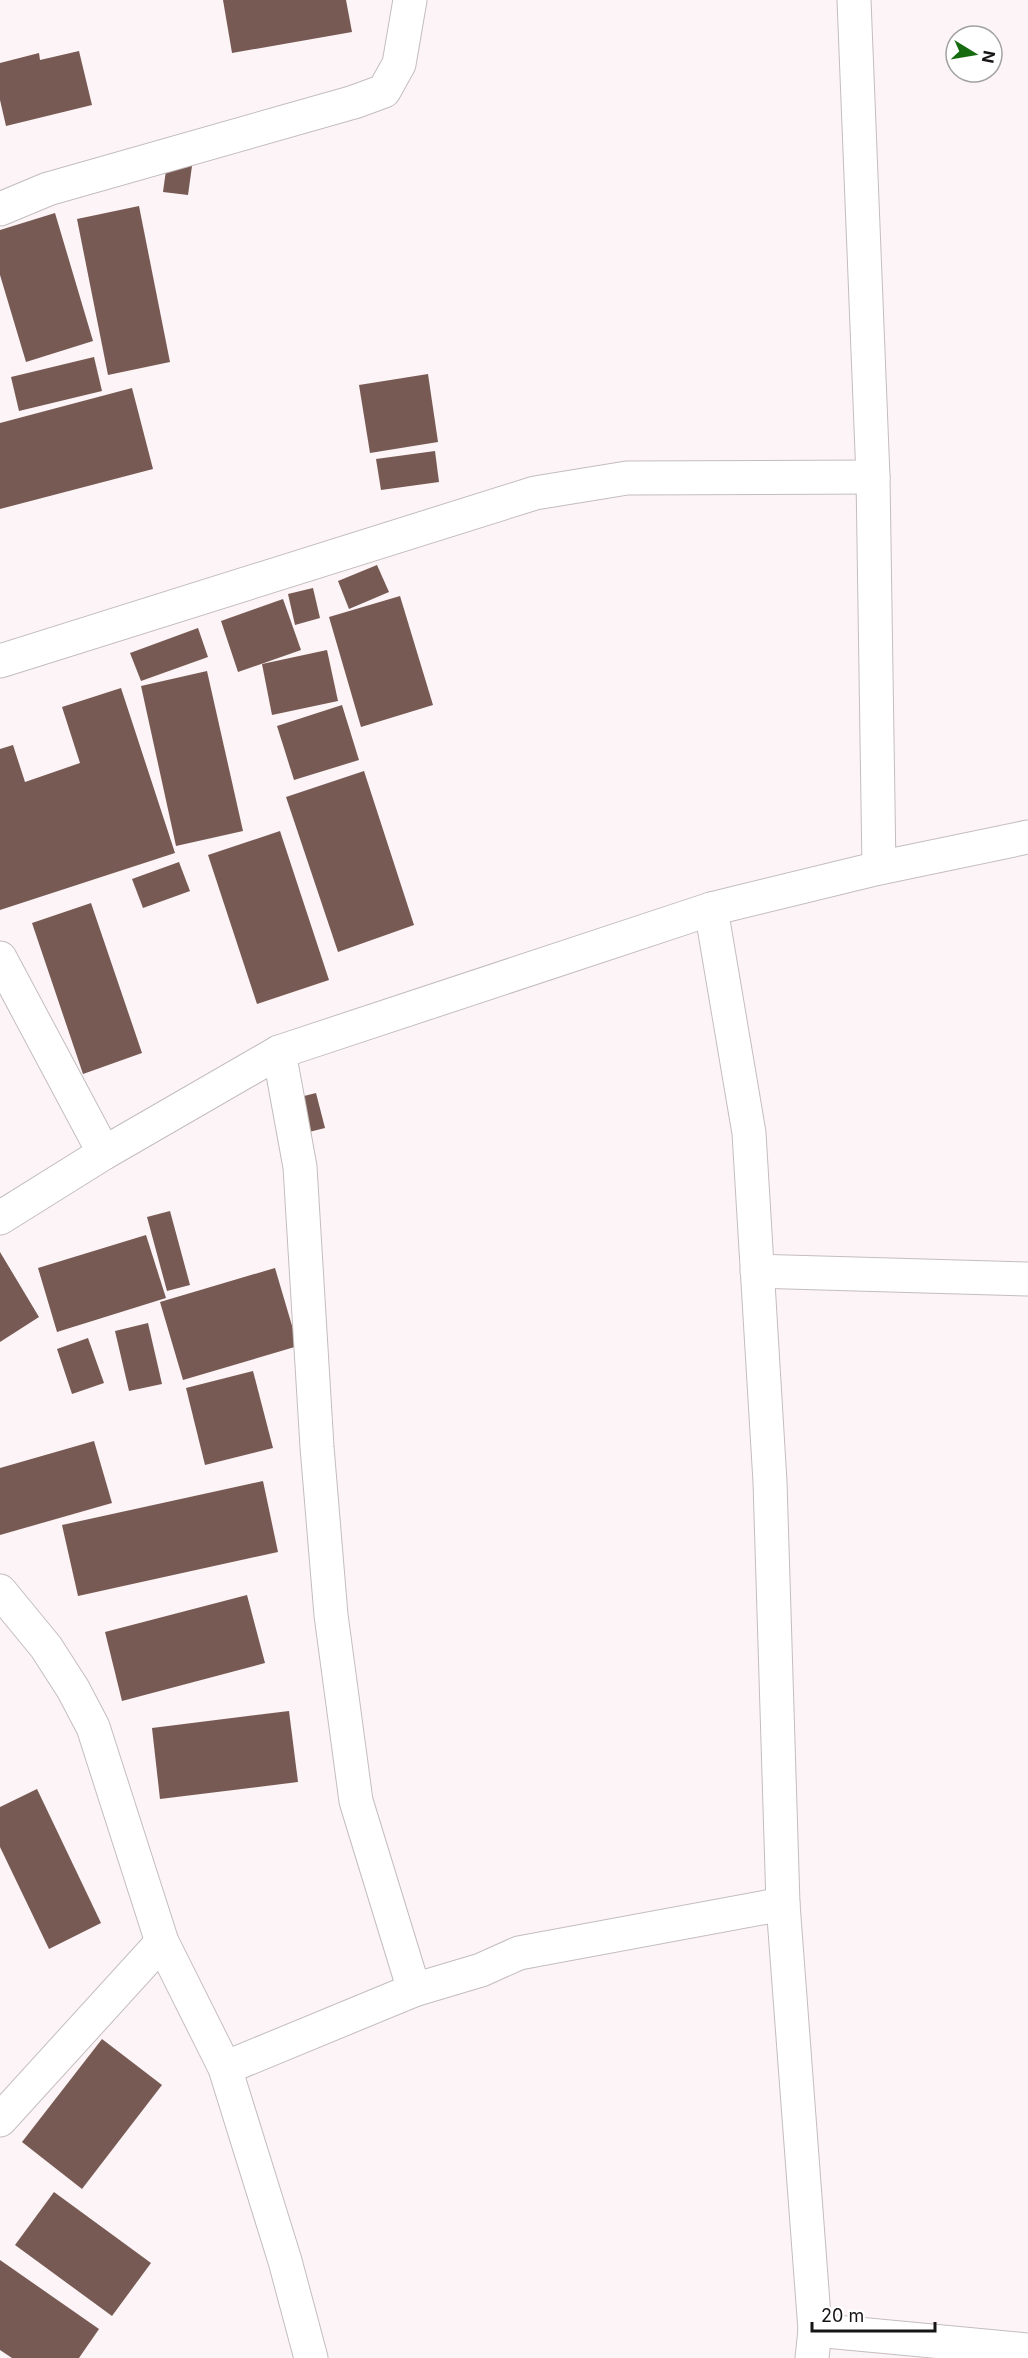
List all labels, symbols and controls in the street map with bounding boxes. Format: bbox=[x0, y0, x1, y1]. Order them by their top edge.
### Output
north arrow bbox=[944, 24, 1004, 84]
text: N bbox=[978, 49, 1000, 65]
scale bar bbox=[812, 2295, 935, 2333]
text: 20 m bbox=[821, 2305, 864, 2326]

